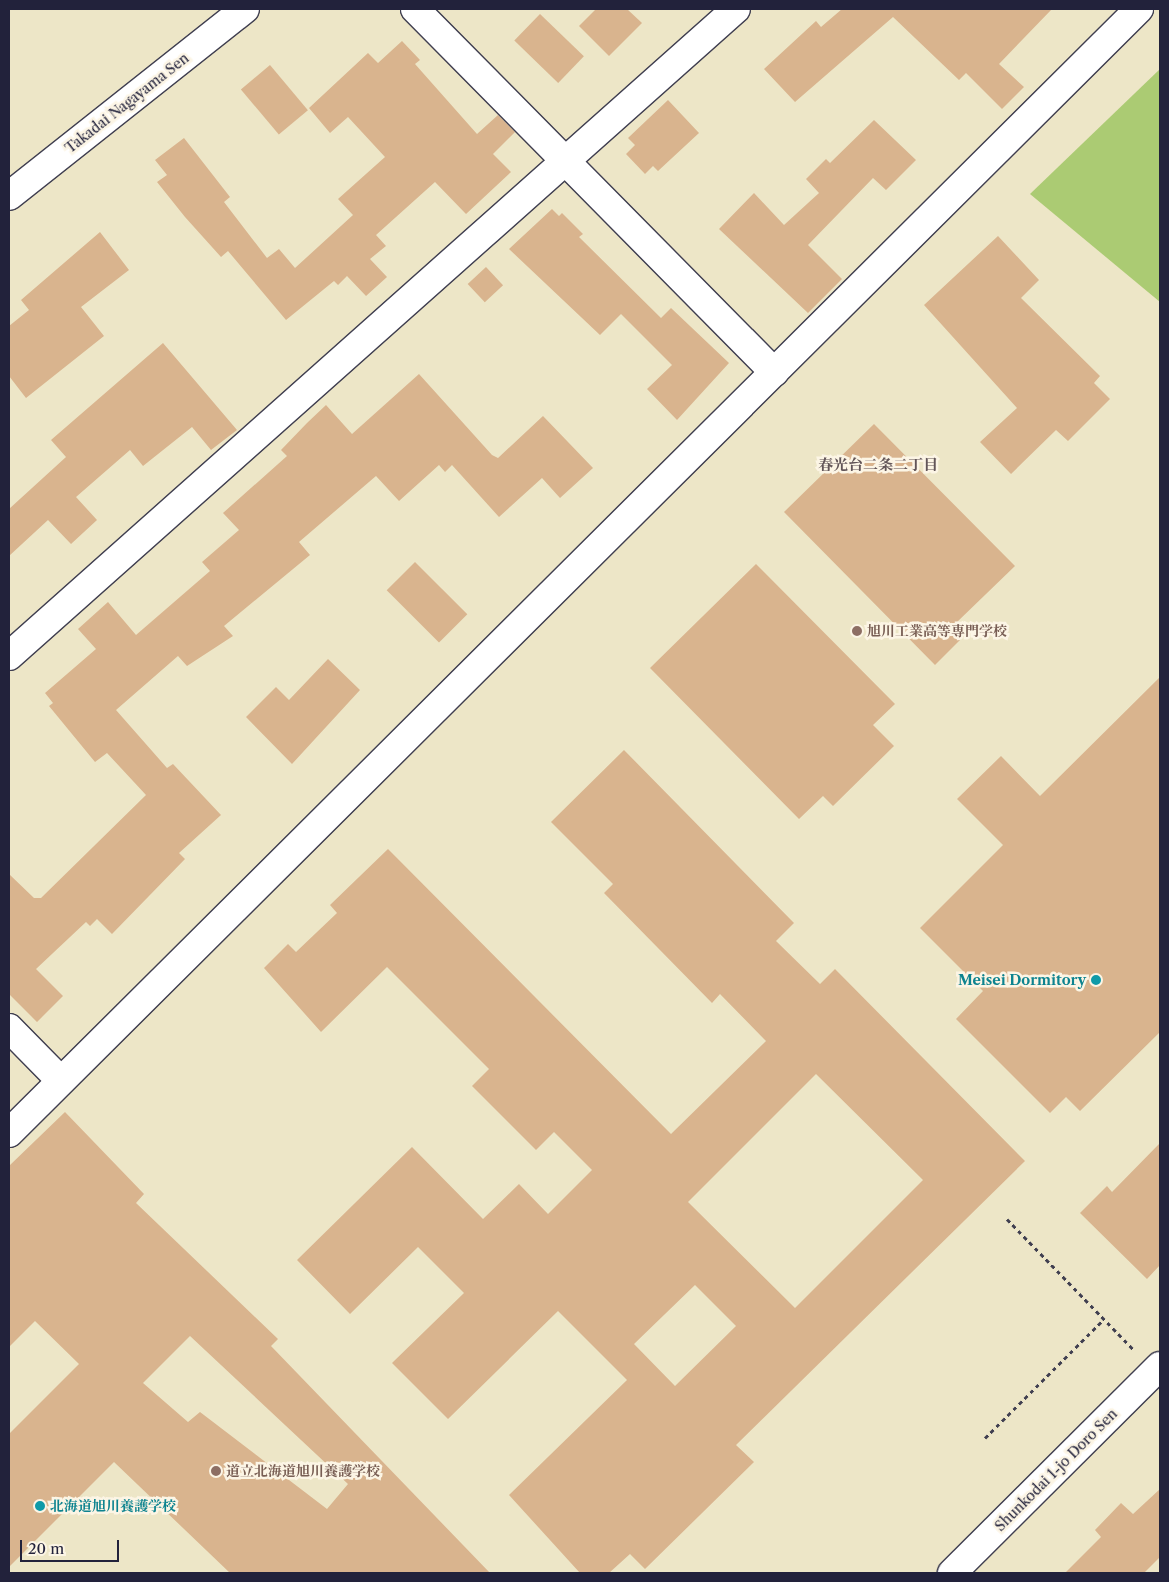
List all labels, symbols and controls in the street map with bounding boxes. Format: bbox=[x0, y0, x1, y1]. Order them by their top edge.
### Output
street label: Takadai Nagayama Sen bbox=[62, 49, 192, 157]
district label: 春光台二条二丁目 bbox=[818, 456, 938, 474]
place label: 旭川工業高等専門学校 bbox=[867, 623, 1007, 639]
marker: 旭川工業高等専門学校 bbox=[851, 625, 863, 637]
place label: Meisei Dormitory bbox=[958, 972, 1086, 988]
marker: Meisei Dormitory bbox=[1090, 974, 1102, 986]
street label: Shunkodai 1-jo Doro Sen bbox=[991, 1405, 1121, 1535]
place label: 道立北海道旭川養護学校 bbox=[226, 1463, 380, 1479]
marker: 道立北海道旭川養護学校 bbox=[210, 1465, 222, 1477]
place label: 北海道旭川養護学校 bbox=[50, 1498, 176, 1514]
marker: 北海道旭川養護学校 bbox=[34, 1500, 46, 1512]
scale bar bbox=[22, 1530, 121, 1562]
text: 20 m bbox=[28, 1539, 64, 1558]

